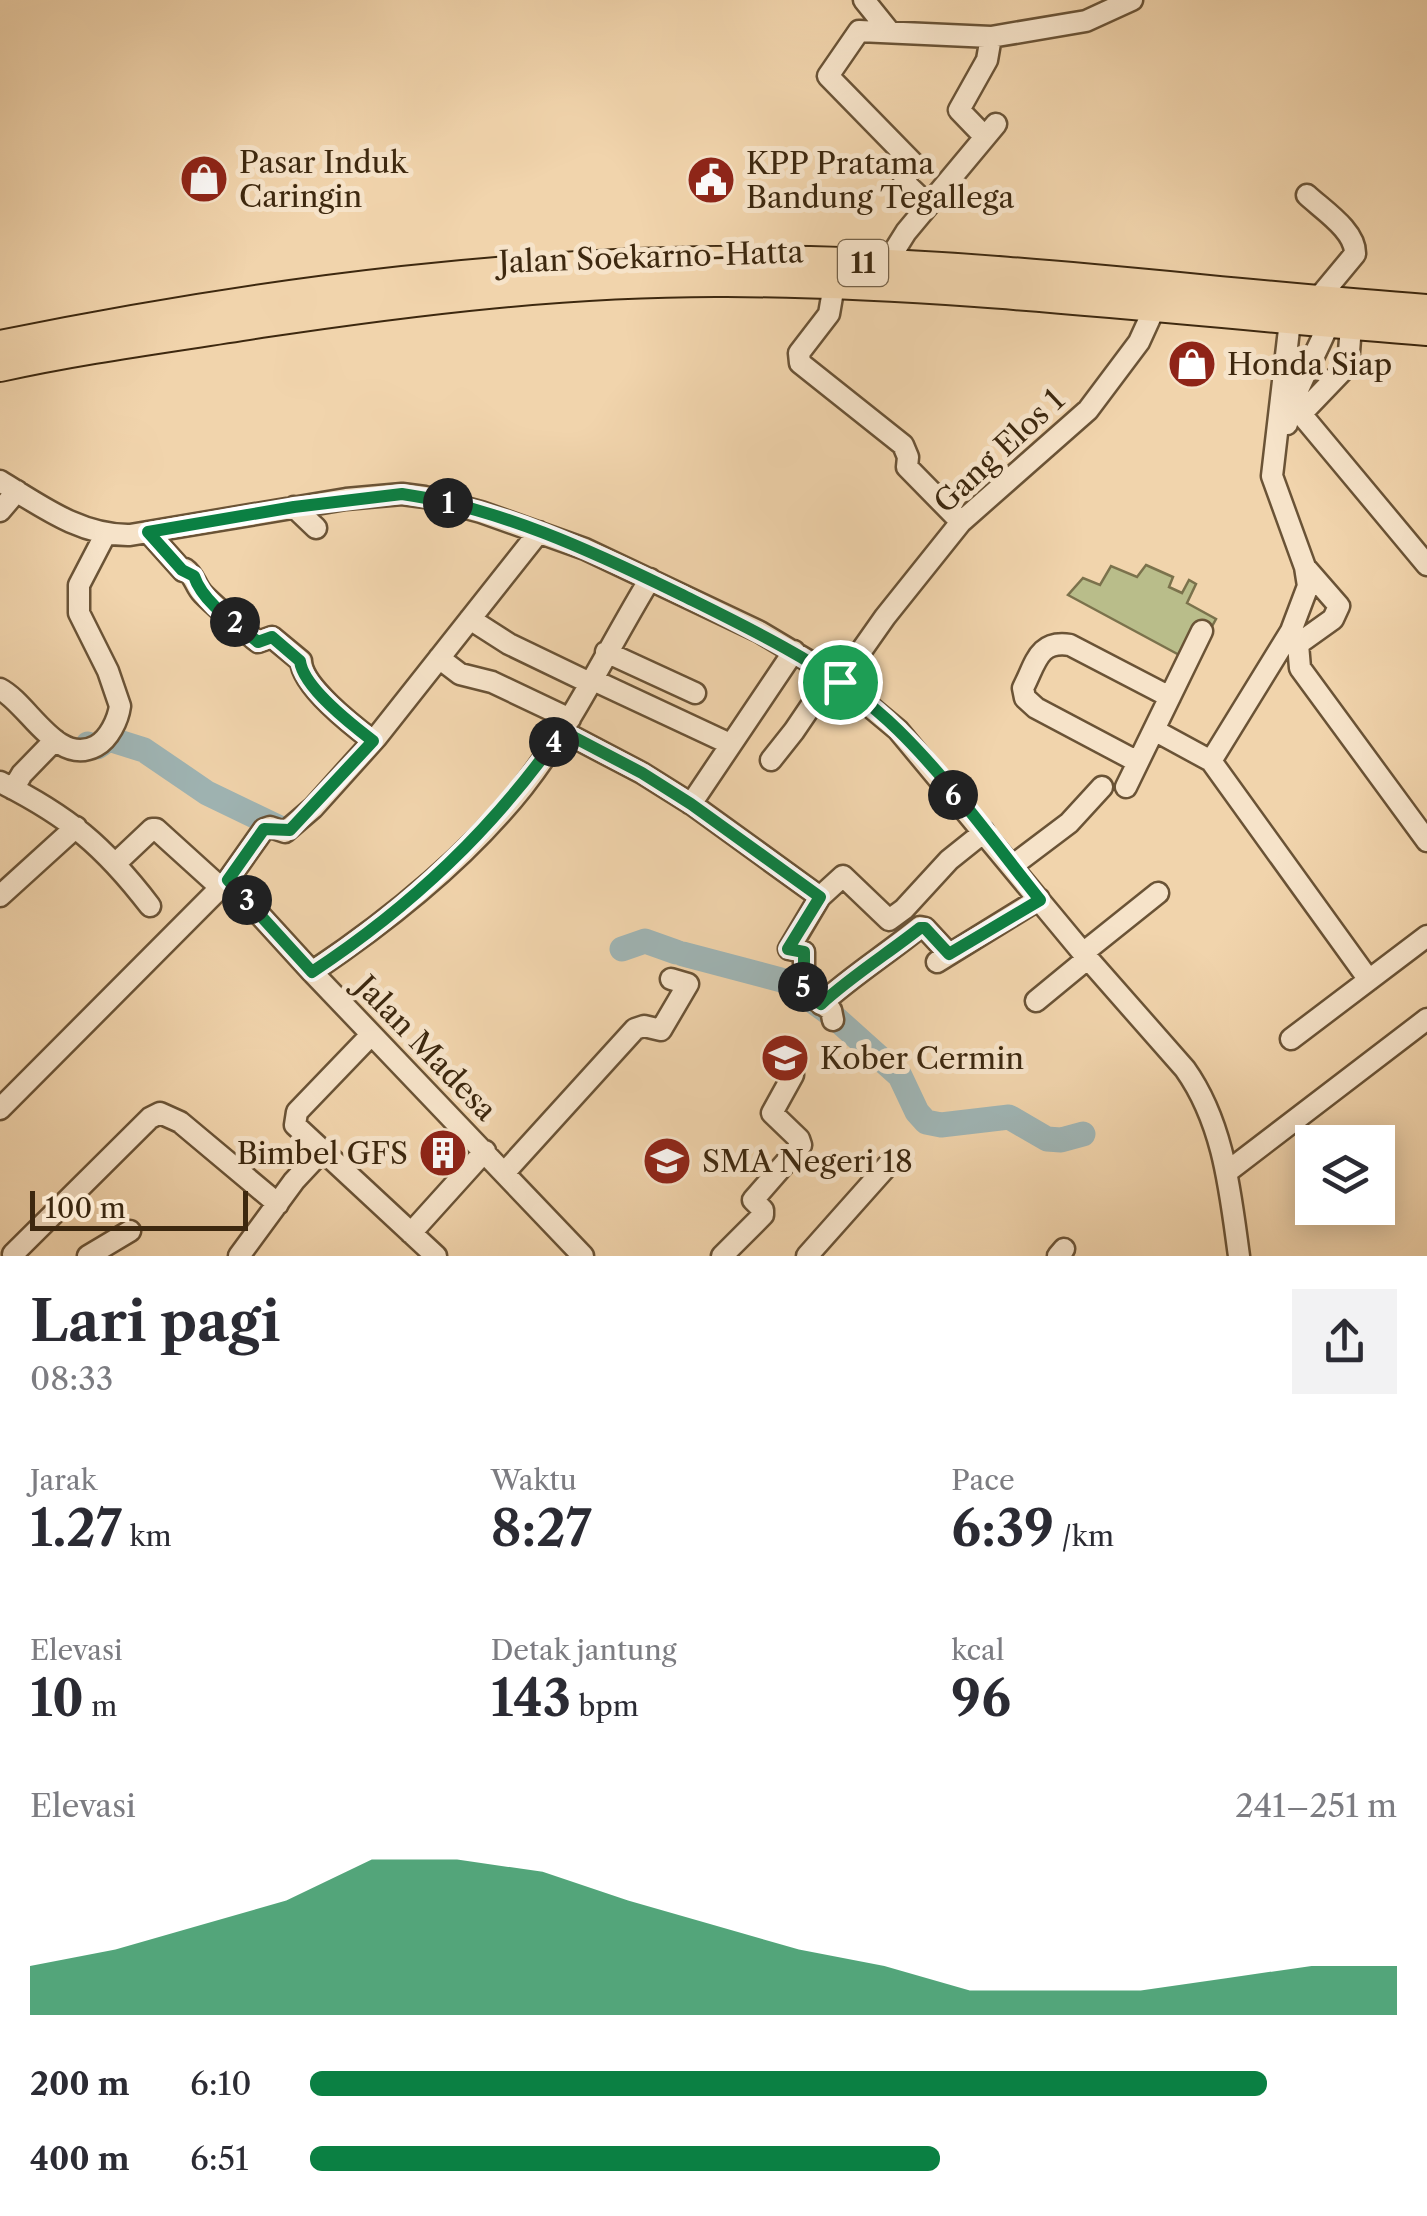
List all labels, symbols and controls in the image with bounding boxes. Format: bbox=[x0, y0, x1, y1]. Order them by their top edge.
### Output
place label: Pasar Induk Caringin bbox=[239, 144, 409, 215]
place label: KPP Pratama Bandung Tegallega bbox=[746, 145, 1014, 216]
shop icon: Pasar Induk Caringin bbox=[178, 153, 230, 205]
public building icon: KPP Pratama Bandung Tegallega bbox=[685, 154, 737, 206]
street label: Jalan Soekarno-Hatta bbox=[494, 233, 804, 281]
road number: 11 bbox=[838, 240, 888, 286]
shop icon: Honda Siap bbox=[1166, 338, 1218, 390]
place label: Honda Siap bbox=[1227, 346, 1392, 383]
street label: Gang Elos 1 bbox=[926, 381, 1072, 521]
pin: 1 bbox=[423, 478, 473, 528]
text: 1 bbox=[442, 486, 454, 520]
pin: 2 bbox=[210, 597, 260, 647]
text: 2 bbox=[227, 605, 243, 639]
pin bbox=[798, 640, 883, 725]
icon: arrive bbox=[813, 655, 868, 710]
pin: 4 bbox=[529, 717, 579, 767]
text: 4 bbox=[546, 725, 562, 759]
pin: 6 bbox=[928, 770, 978, 820]
text: 6 bbox=[945, 778, 961, 812]
pin: 3 bbox=[222, 875, 272, 925]
text: 3 bbox=[239, 883, 255, 917]
pin: 5 bbox=[778, 962, 828, 1012]
street label: Jalan Madesa bbox=[345, 965, 505, 1128]
text: 5 bbox=[795, 970, 811, 1004]
school or university icon: Kober Cermin bbox=[759, 1032, 811, 1084]
place label: Kober Cermin bbox=[820, 1040, 1024, 1077]
map controls bbox=[1295, 1125, 1395, 1225]
button: layers bbox=[1295, 1125, 1395, 1225]
building icon: Bimbel GFS bbox=[417, 1127, 469, 1179]
place label: Bimbel GFS bbox=[237, 1135, 408, 1172]
school or university icon: SMA Negeri 18 bbox=[641, 1135, 693, 1187]
place label: SMA Negeri 18 bbox=[702, 1143, 913, 1180]
scale bar bbox=[30, 1186, 248, 1230]
text: 100 m bbox=[45, 1191, 126, 1225]
text: Lari pagi bbox=[30, 1288, 280, 1355]
button: share bbox=[1292, 1289, 1397, 1394]
text: 08:33 bbox=[30, 1359, 113, 1398]
text: Jarak bbox=[30, 1463, 97, 1497]
text: Waktu bbox=[491, 1463, 577, 1497]
text: Pace bbox=[951, 1463, 1015, 1497]
text: 1.27 bbox=[30, 1497, 122, 1559]
text: 8:27 bbox=[491, 1497, 592, 1559]
text: 6:39 bbox=[951, 1497, 1054, 1559]
text: km bbox=[122, 1519, 172, 1553]
text: /km bbox=[1054, 1519, 1114, 1553]
text: Elevasi bbox=[30, 1633, 123, 1667]
text: Detak jantung bbox=[491, 1633, 676, 1667]
text: kcal bbox=[951, 1633, 1004, 1667]
text: 10 bbox=[30, 1667, 84, 1729]
text: 143 bbox=[491, 1667, 571, 1729]
text: 96 bbox=[951, 1667, 1011, 1729]
text: m bbox=[84, 1689, 117, 1723]
text: bpm bbox=[571, 1689, 639, 1723]
text: Elevasi bbox=[30, 1786, 136, 1825]
text: 241–251 m bbox=[1235, 1786, 1397, 1825]
text: 200 m bbox=[30, 2064, 130, 2103]
text: 6:10 bbox=[190, 2064, 251, 2103]
text: 400 m bbox=[30, 2139, 130, 2178]
text: 6:51 bbox=[190, 2139, 249, 2178]

